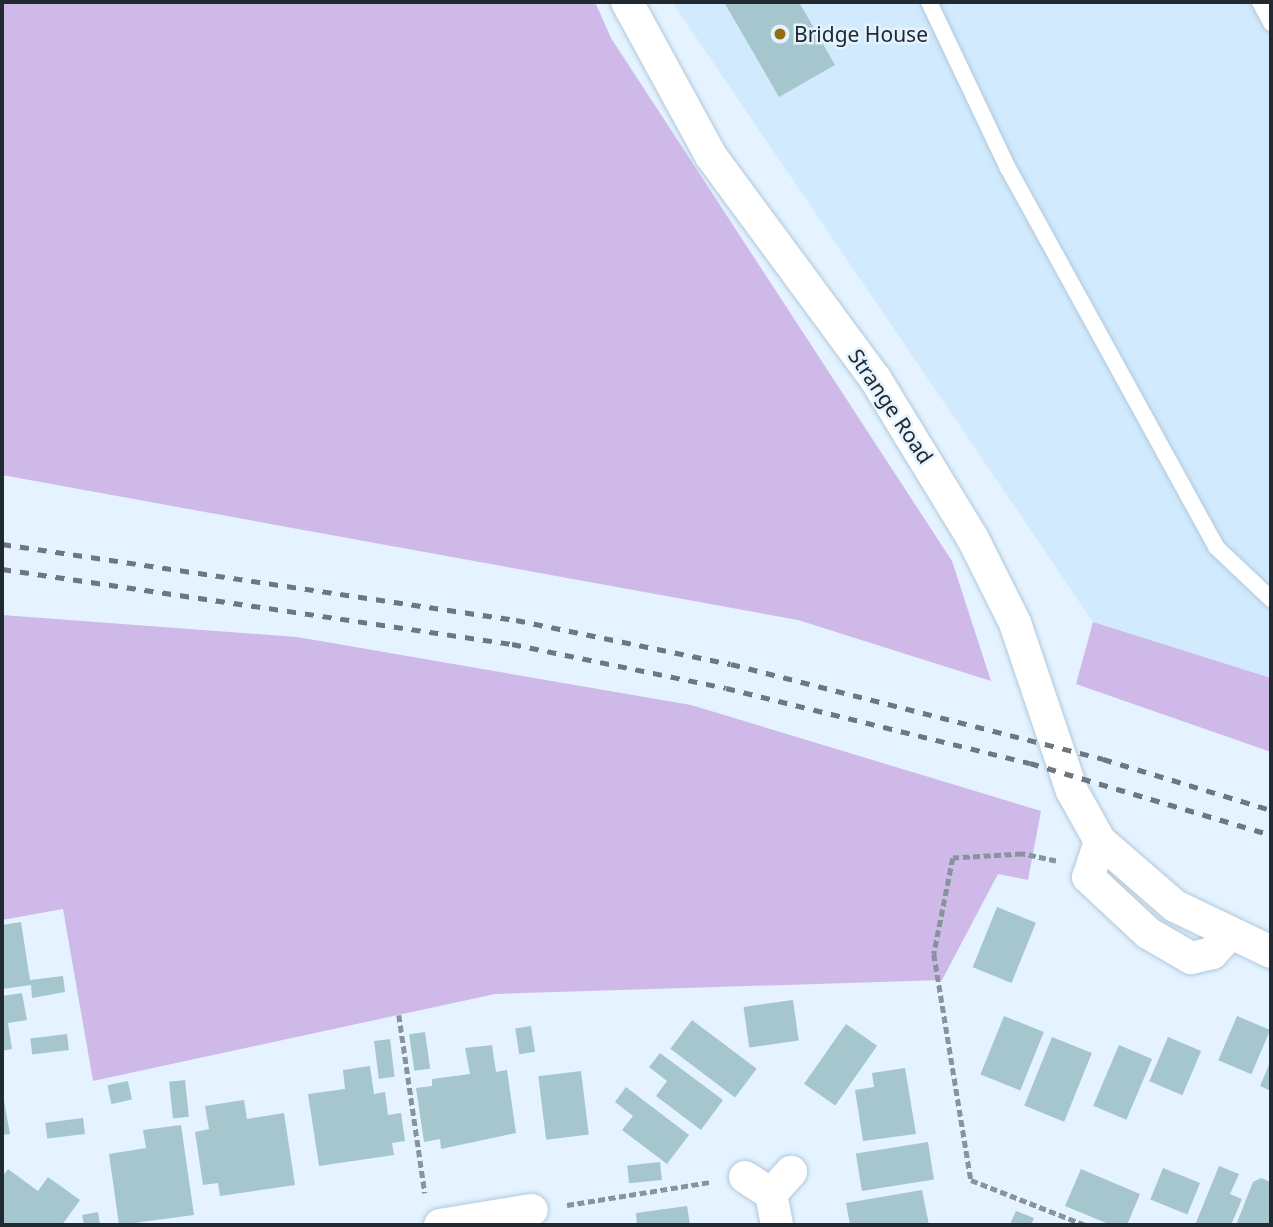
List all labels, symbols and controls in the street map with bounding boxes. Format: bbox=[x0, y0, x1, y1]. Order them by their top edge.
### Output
place label: Bridge House bbox=[794, 21, 928, 47]
marker: Bridge House bbox=[772, 26, 788, 42]
street label: Strange Road bbox=[843, 344, 939, 468]

